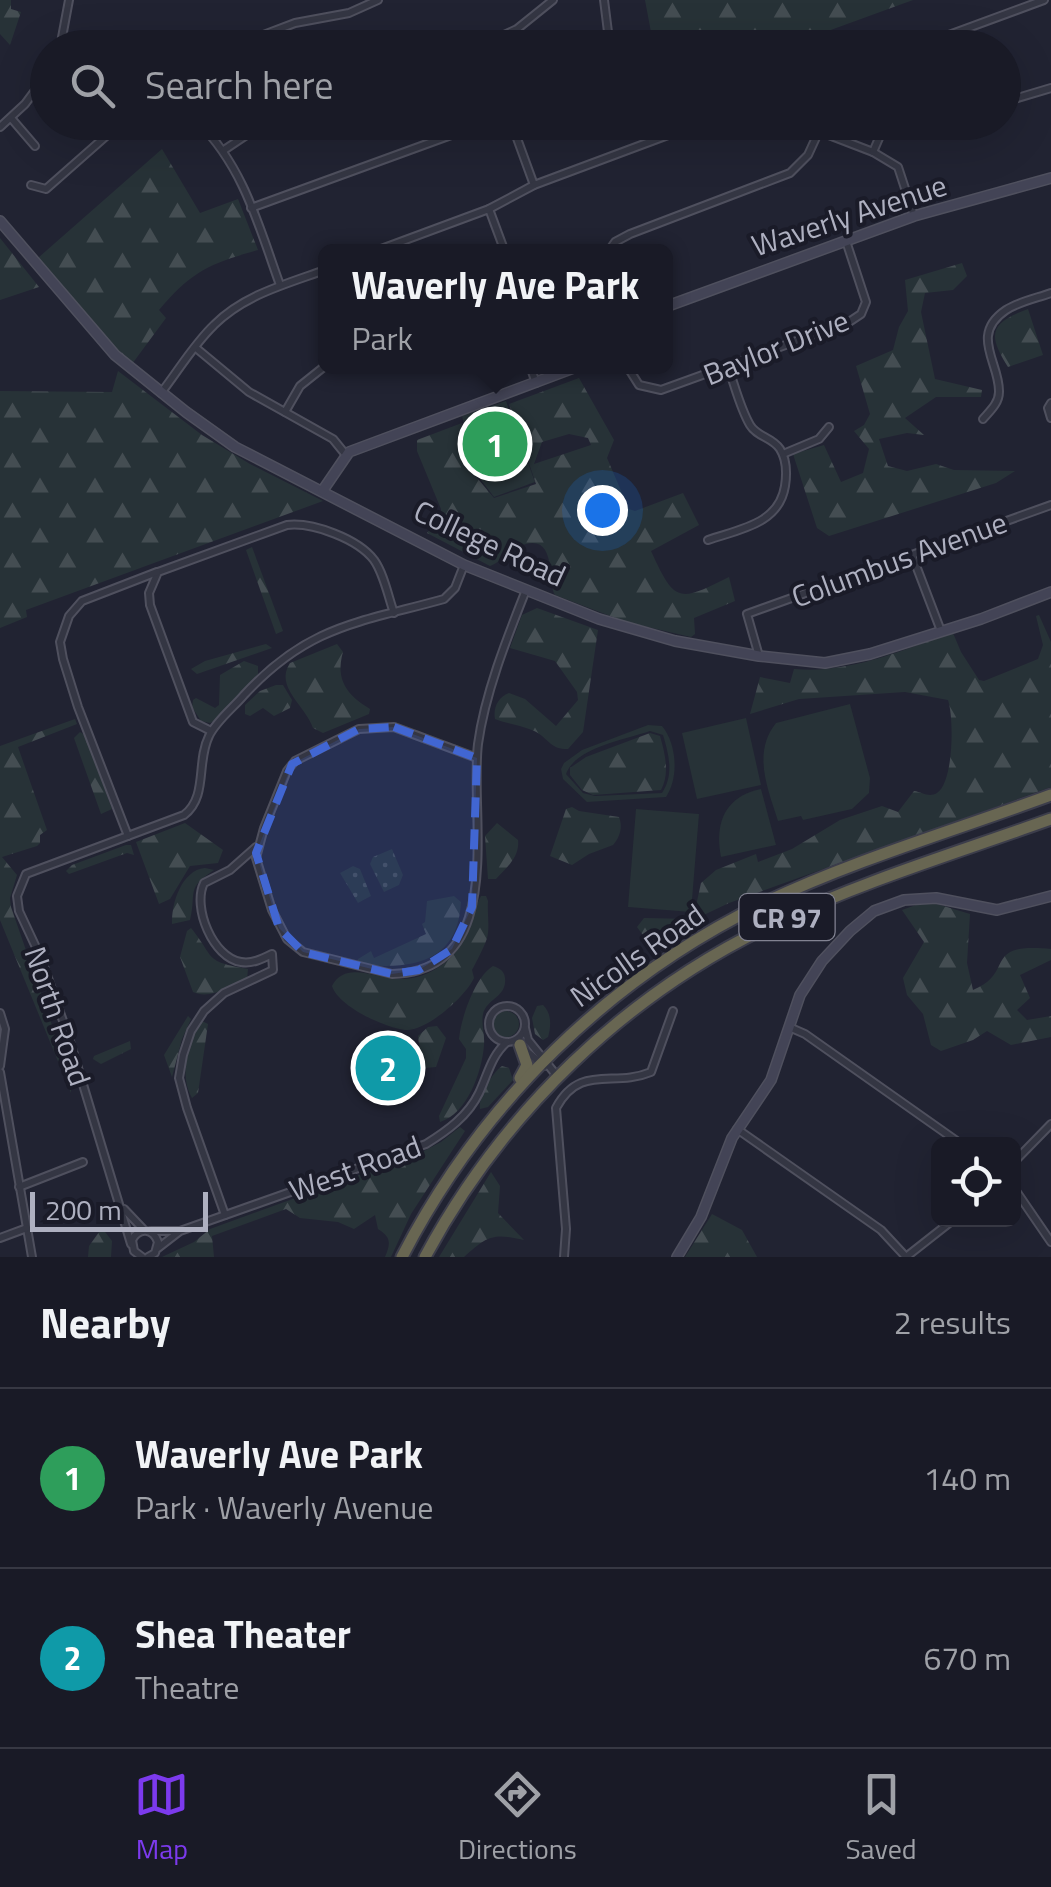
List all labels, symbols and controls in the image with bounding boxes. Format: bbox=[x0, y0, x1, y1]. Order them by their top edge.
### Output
search box bbox=[30, 30, 1021, 140]
text: Search here bbox=[145, 56, 333, 114]
icon: search bbox=[65, 58, 120, 113]
street label: Waverly Avenue bbox=[746, 162, 952, 268]
popup bbox=[318, 244, 673, 374]
text: Waverly Ave Park bbox=[352, 256, 639, 314]
street label: Baylor Drive bbox=[696, 297, 856, 397]
text: Park bbox=[352, 314, 413, 362]
pin: 1 bbox=[462, 406, 528, 482]
your location bbox=[577, 485, 628, 536]
street label: College Road bbox=[406, 488, 574, 598]
street label: Columbus Avenue bbox=[785, 499, 1013, 619]
street label: Nicolls Road bbox=[560, 892, 714, 1018]
road number: CR 97 bbox=[740, 894, 834, 940]
street label: North Road bbox=[13, 940, 103, 1092]
pin: 2 bbox=[356, 1030, 420, 1106]
street label: West Road bbox=[283, 1123, 427, 1213]
map controls bbox=[931, 1137, 1021, 1227]
button: locate bbox=[931, 1137, 1021, 1227]
scale bar bbox=[30, 1187, 208, 1232]
text: 200 m bbox=[45, 1188, 122, 1231]
text: Nearby bbox=[40, 1290, 171, 1354]
text: 2 results bbox=[894, 1298, 1011, 1346]
text: Waverly Ave Park bbox=[135, 1425, 423, 1483]
text: 1 bbox=[64, 1454, 81, 1502]
text: 140 m bbox=[923, 1454, 1011, 1502]
text: Park · Waverly Avenue bbox=[135, 1483, 433, 1531]
text: Shea Theater bbox=[135, 1605, 351, 1663]
text: 2 bbox=[64, 1634, 81, 1682]
text: 670 m bbox=[923, 1634, 1011, 1682]
text: Theatre bbox=[135, 1663, 239, 1711]
tab: Map bbox=[134, 1767, 189, 1870]
tab: Directions bbox=[458, 1767, 577, 1870]
tab: Saved bbox=[845, 1767, 917, 1870]

